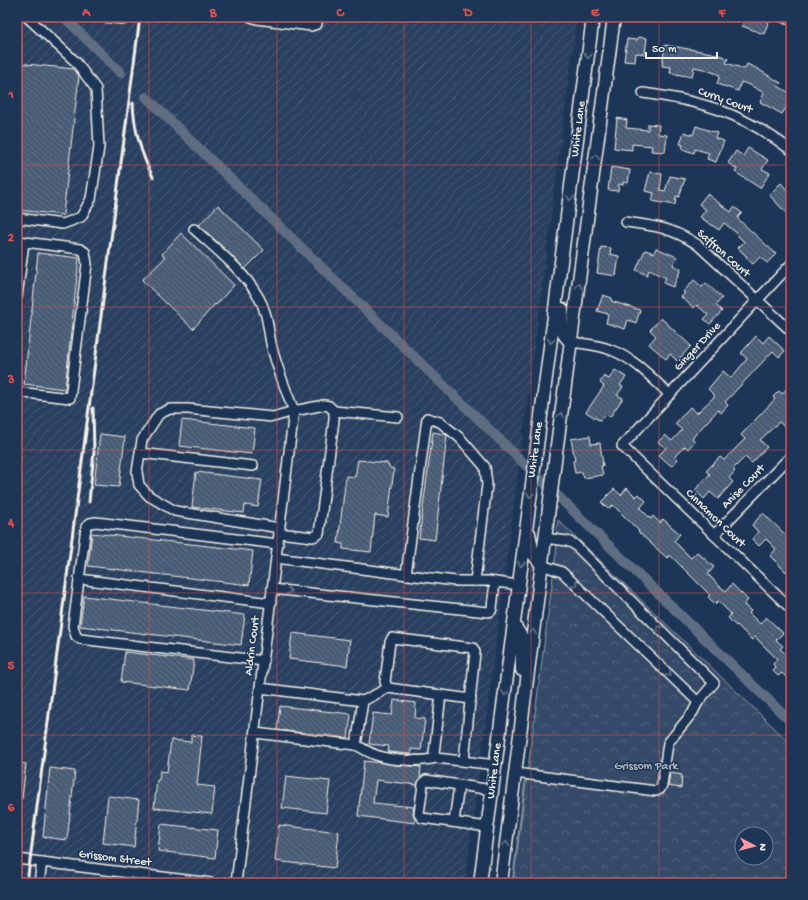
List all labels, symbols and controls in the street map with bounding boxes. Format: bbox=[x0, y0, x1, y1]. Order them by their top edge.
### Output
text: A bbox=[81, 6, 91, 21]
text: B bbox=[209, 6, 218, 21]
text: C bbox=[335, 6, 345, 21]
text: D bbox=[463, 6, 473, 21]
text: E bbox=[591, 6, 600, 21]
text: F bbox=[718, 6, 727, 21]
scale bar bbox=[646, 34, 717, 60]
text: 50 m bbox=[652, 43, 677, 57]
one-way arrow bbox=[584, 53, 593, 59]
street label: Curry Court bbox=[696, 85, 755, 118]
text: 1 bbox=[7, 88, 14, 103]
street label: White Lane bbox=[569, 99, 589, 158]
one-way arrow bbox=[591, 154, 600, 160]
one-way arrow bbox=[566, 195, 575, 202]
street label: Saffron Court bbox=[693, 227, 753, 282]
text: 2 bbox=[8, 231, 15, 246]
one-way arrow bbox=[574, 283, 583, 289]
street label: Ginger Drive bbox=[672, 319, 725, 374]
one-way arrow bbox=[547, 338, 556, 344]
text: 3 bbox=[7, 373, 15, 388]
one-way arrow bbox=[556, 412, 565, 418]
street label: White Lane bbox=[525, 420, 547, 479]
street label: Anise Court bbox=[719, 461, 769, 512]
street label: Cinnamon Court bbox=[682, 487, 749, 552]
one-way arrow bbox=[526, 492, 535, 498]
text: 4 bbox=[7, 516, 15, 531]
one-way arrow bbox=[517, 561, 526, 567]
one-way arrow bbox=[570, 579, 578, 587]
one-way arrow bbox=[285, 586, 292, 595]
street label: Aldrin Court bbox=[242, 614, 264, 676]
one-way arrow bbox=[656, 625, 664, 633]
one-way arrow bbox=[528, 629, 537, 635]
text: 5 bbox=[8, 659, 15, 674]
one-way arrow bbox=[664, 669, 672, 677]
one-way arrow bbox=[501, 690, 510, 696]
street label: White Lane bbox=[485, 741, 505, 800]
park label: Grissom Park bbox=[614, 760, 680, 774]
text: 6 bbox=[8, 801, 15, 816]
north arrow bbox=[734, 826, 774, 866]
one-way arrow bbox=[501, 841, 510, 847]
text: N bbox=[756, 843, 768, 851]
street label: Grissom Street bbox=[78, 848, 153, 871]

